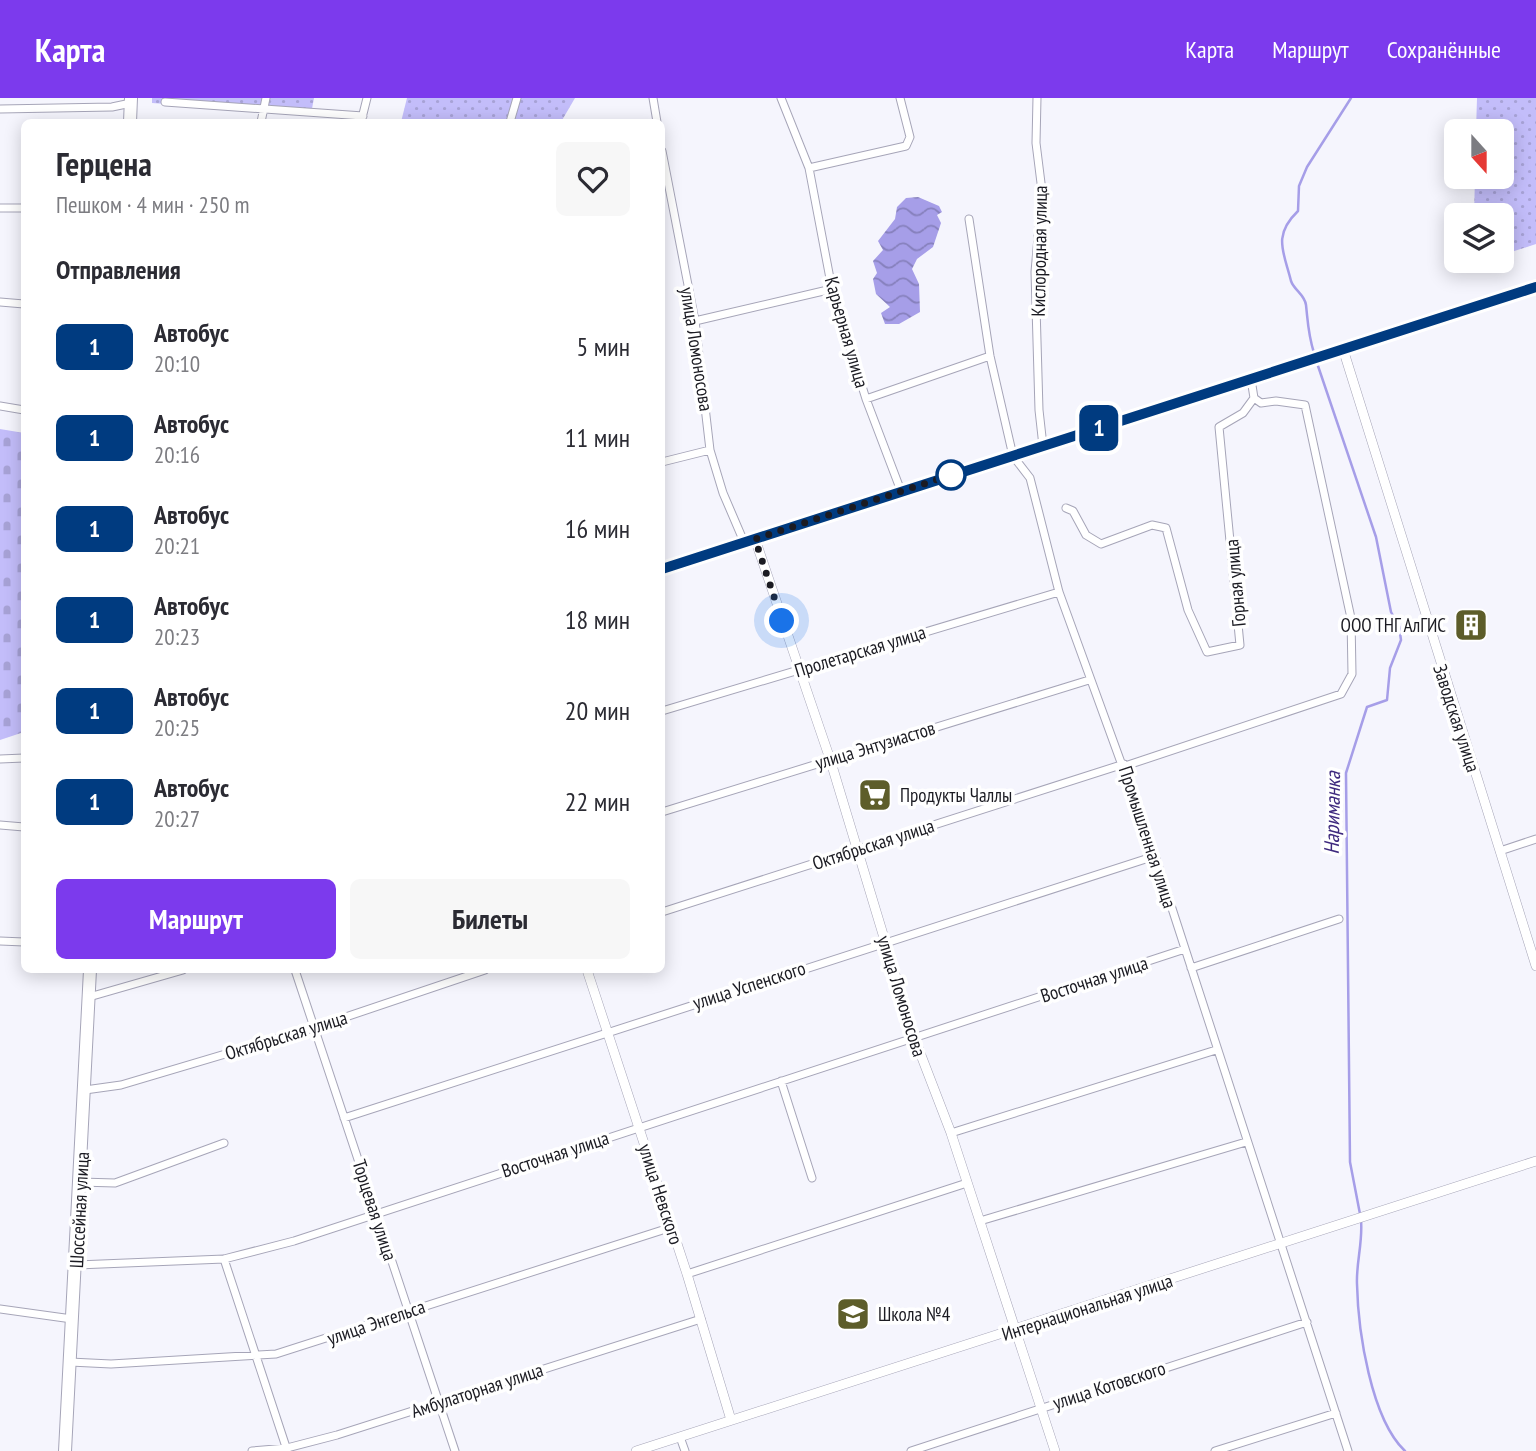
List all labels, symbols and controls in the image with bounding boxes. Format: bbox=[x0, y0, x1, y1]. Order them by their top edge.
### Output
text: Карта bbox=[35, 28, 105, 71]
text: Карта bbox=[1185, 34, 1234, 65]
text: Маршрут bbox=[1272, 34, 1349, 65]
text: Сохранённые bbox=[1387, 34, 1501, 65]
north arrow bbox=[1444, 119, 1514, 189]
map controls bbox=[1444, 119, 1514, 273]
text: Герцена bbox=[56, 142, 152, 185]
button: heart bbox=[556, 142, 630, 216]
street label: Кислородная улица bbox=[1026, 185, 1052, 317]
text: Пешком · 4 мин · 250 m bbox=[56, 190, 249, 219]
button: layers bbox=[1444, 203, 1514, 273]
text: Отправления bbox=[56, 253, 181, 286]
street label: Карьерная улица bbox=[820, 274, 874, 390]
street label: улица Ломоносова bbox=[675, 285, 719, 413]
text: Автобус bbox=[154, 316, 229, 349]
text: 5 мин bbox=[577, 330, 630, 363]
text: 1 bbox=[89, 331, 100, 362]
text: 20:10 bbox=[154, 349, 200, 378]
line badge: 1 bbox=[1076, 405, 1122, 451]
text: Автобус bbox=[154, 407, 229, 440]
text: 1 bbox=[1093, 412, 1105, 443]
text: 11 мин bbox=[565, 421, 630, 454]
text: 1 bbox=[89, 422, 100, 453]
text: 20:16 bbox=[154, 440, 200, 469]
unlabelled marker bbox=[936, 460, 966, 490]
text: Автобус bbox=[154, 498, 229, 531]
text: 16 мин bbox=[565, 512, 630, 545]
text: 1 bbox=[89, 513, 100, 544]
text: 20:21 bbox=[154, 531, 200, 560]
street label: Горная улица bbox=[1219, 538, 1251, 628]
text: Автобус bbox=[154, 589, 229, 622]
text: 18 мин bbox=[565, 603, 630, 636]
your location bbox=[764, 603, 799, 638]
text: 1 bbox=[89, 604, 100, 635]
building icon: ООО ТНГ АлГИС bbox=[1452, 606, 1490, 644]
place label: ООО ТНГ АлГИС bbox=[1341, 613, 1446, 637]
street label: Пролетарская улица bbox=[791, 620, 929, 682]
text: 20:23 bbox=[154, 622, 200, 651]
street label: Заводская улица bbox=[1428, 661, 1486, 775]
text: Автобус bbox=[154, 680, 229, 713]
text: 20 мин bbox=[565, 694, 630, 727]
text: 1 bbox=[89, 695, 100, 726]
text: 20:25 bbox=[154, 713, 200, 742]
street label: улица Энтузиастов bbox=[812, 715, 938, 775]
street label: Промышленная улица bbox=[1114, 763, 1182, 911]
water label: Нариманка bbox=[1318, 770, 1346, 855]
text: Автобус bbox=[154, 771, 229, 804]
supermarket icon: Продукты Чаллы bbox=[856, 776, 894, 814]
place label: Продукты Чаллы bbox=[900, 783, 1012, 807]
text: 22 мин bbox=[565, 785, 630, 818]
text: 1 bbox=[89, 786, 100, 817]
text: 20:27 bbox=[154, 804, 200, 833]
street label: Октябрьская улица bbox=[809, 813, 937, 875]
button: Маршрут bbox=[56, 879, 336, 959]
button: Билеты bbox=[350, 879, 630, 959]
street label: улица Ломоносова bbox=[872, 933, 932, 1059]
street label: Восточная улица bbox=[1037, 950, 1151, 1008]
street label: улица Успенского bbox=[690, 956, 808, 1014]
street label: Октябрьская улица bbox=[222, 1005, 350, 1065]
street label: Восточная улица bbox=[498, 1125, 612, 1183]
street label: улица Невского bbox=[633, 1141, 689, 1247]
street label: Шоссейная улица bbox=[64, 1151, 94, 1269]
street label: Торцевая улица bbox=[347, 1156, 403, 1264]
street label: Интернациональная улица bbox=[999, 1268, 1175, 1346]
street label: улица Энгельса bbox=[324, 1294, 428, 1350]
school or university icon: Школа №4 bbox=[834, 1295, 872, 1333]
place label: Школа №4 bbox=[878, 1302, 951, 1326]
street label: улица Котовского bbox=[1050, 1356, 1168, 1414]
street label: Амбулаторная улица bbox=[408, 1357, 546, 1423]

